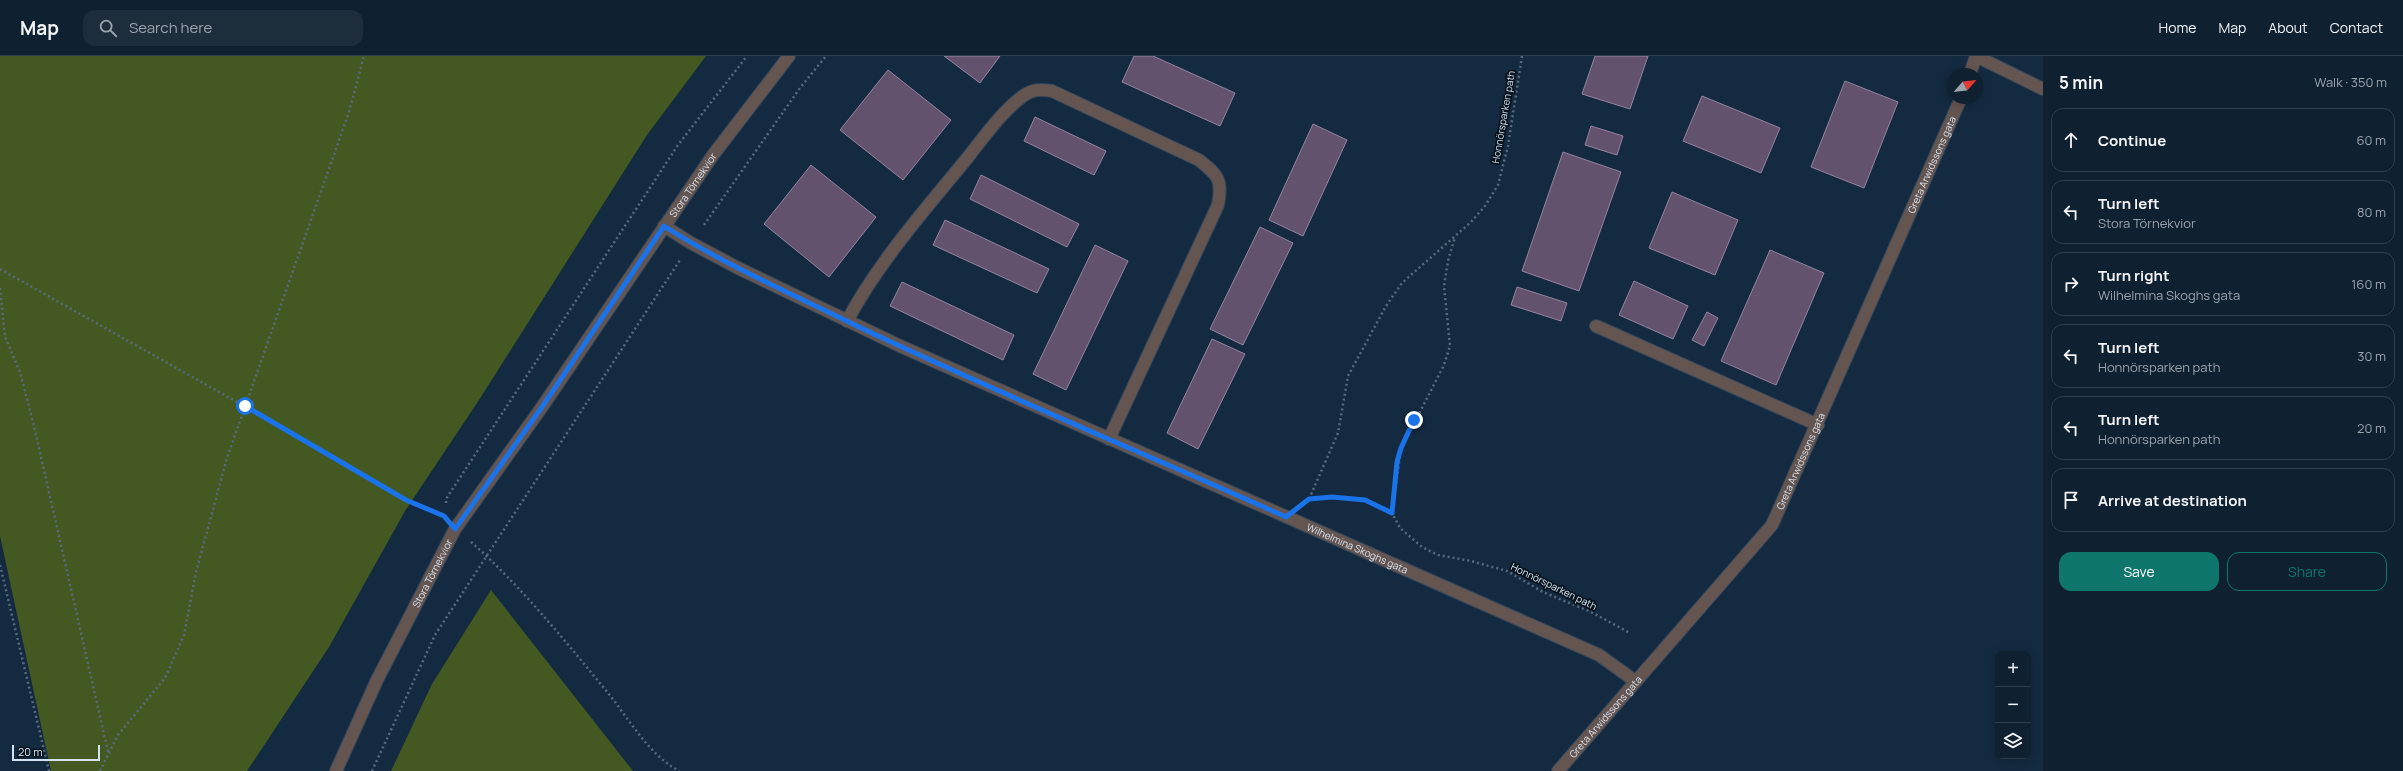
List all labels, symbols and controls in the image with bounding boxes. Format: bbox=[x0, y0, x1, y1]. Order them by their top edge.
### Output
search box bbox=[83, 10, 363, 46]
text: Map bbox=[20, 15, 59, 41]
icon: search bbox=[97, 17, 119, 39]
text: Search here bbox=[129, 17, 212, 38]
text: Home bbox=[2159, 18, 2196, 37]
text: Map bbox=[2218, 18, 2246, 37]
text: About bbox=[2268, 18, 2308, 37]
text: Contact bbox=[2330, 18, 2383, 37]
north arrow bbox=[1947, 68, 1983, 104]
street label: Honnörsparken path bbox=[1488, 69, 1518, 165]
text: 5 min bbox=[2059, 71, 2103, 94]
text: Walk · 350 m bbox=[2314, 73, 2387, 91]
street label: Greta Arwidssons gata bbox=[1904, 114, 1959, 215]
icon: ahead bbox=[2060, 129, 2082, 151]
text: Continue bbox=[2098, 130, 2166, 151]
text: 60 m bbox=[2356, 131, 2386, 149]
street label: Stora Törnekvior bbox=[666, 149, 720, 220]
text: Turn left bbox=[2098, 193, 2160, 214]
icon: left bbox=[2060, 201, 2082, 223]
text: 80 m bbox=[2357, 203, 2386, 221]
text: Stora Törnekvior bbox=[2098, 214, 2196, 232]
text: Turn right bbox=[2098, 265, 2169, 286]
icon: right bbox=[2060, 273, 2082, 295]
text: 160 m bbox=[2351, 275, 2386, 293]
text: Wilhelmina Skoghs gata bbox=[2098, 286, 2240, 304]
text: Turn left bbox=[2098, 337, 2160, 358]
icon: left bbox=[2060, 345, 2082, 367]
text: 30 m bbox=[2357, 347, 2386, 365]
text: Honnörsparken path bbox=[2098, 358, 2220, 376]
route start bbox=[236, 397, 254, 415]
text: Turn left bbox=[2098, 409, 2160, 430]
street label: Greta Arwidssons gata bbox=[1773, 410, 1828, 512]
route end bbox=[1405, 411, 1423, 429]
icon: left bbox=[2060, 417, 2082, 439]
text: 20 m bbox=[2357, 419, 2386, 437]
text: Honnörsparken path bbox=[2098, 430, 2220, 448]
icon: arrive bbox=[2060, 489, 2082, 511]
text: Arrive at destination bbox=[2098, 490, 2247, 511]
street label: Wilhelmina Skoghs gata bbox=[1304, 520, 1410, 577]
street label: Stora Törnekvior bbox=[409, 536, 456, 610]
button: Save bbox=[2059, 552, 2219, 591]
button: Share bbox=[2227, 552, 2387, 591]
street label: Honnörsparken path bbox=[1509, 559, 1599, 613]
map controls bbox=[1995, 651, 2031, 759]
button: + bbox=[1995, 651, 2031, 687]
street label: Greta Arwidssons gata bbox=[1566, 673, 1645, 761]
button: − bbox=[1995, 687, 2031, 723]
button: layers bbox=[1995, 723, 2031, 759]
scale bar bbox=[12, 743, 100, 762]
text: 20 m bbox=[18, 744, 43, 759]

